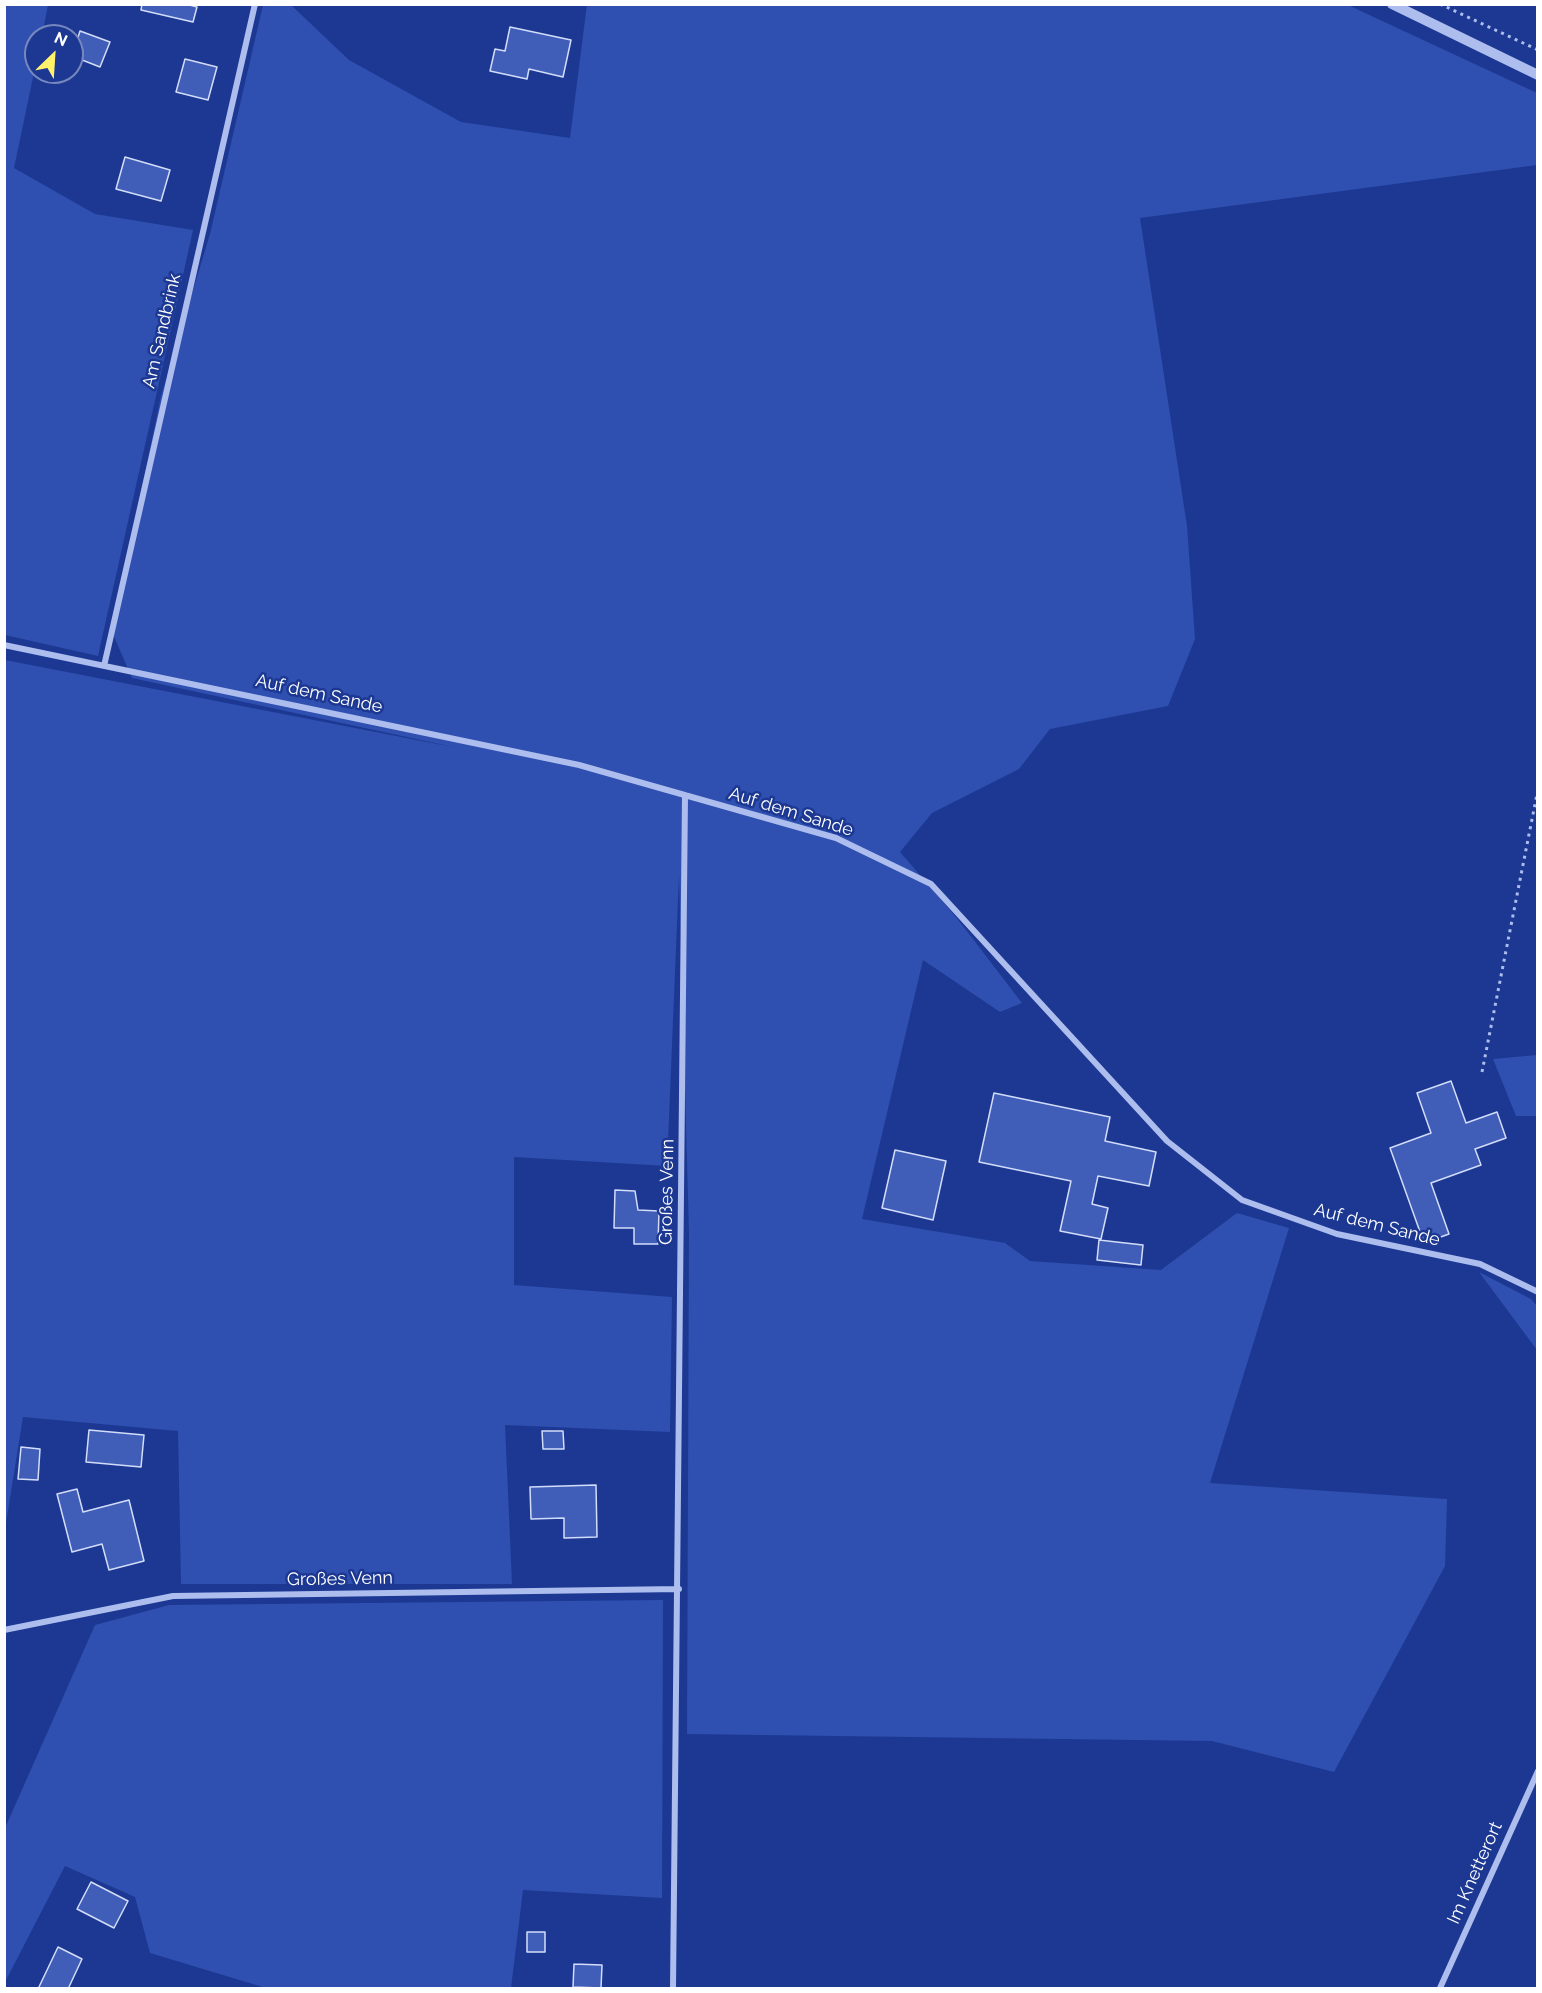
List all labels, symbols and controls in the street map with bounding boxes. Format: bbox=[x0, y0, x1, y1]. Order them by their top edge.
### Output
north arrow bbox=[24, 24, 84, 84]
text: N bbox=[51, 28, 71, 50]
street label: Am Sandbrink bbox=[138, 272, 186, 390]
street label: Auf dem Sande bbox=[254, 670, 384, 718]
street label: Auf dem Sande bbox=[726, 783, 856, 841]
street label: Großes Venn bbox=[655, 1139, 679, 1245]
street label: Auf dem Sande bbox=[1312, 1199, 1442, 1251]
street label: Großes Venn bbox=[287, 1567, 393, 1591]
street label: Im Knetterort bbox=[1443, 1818, 1507, 1928]

